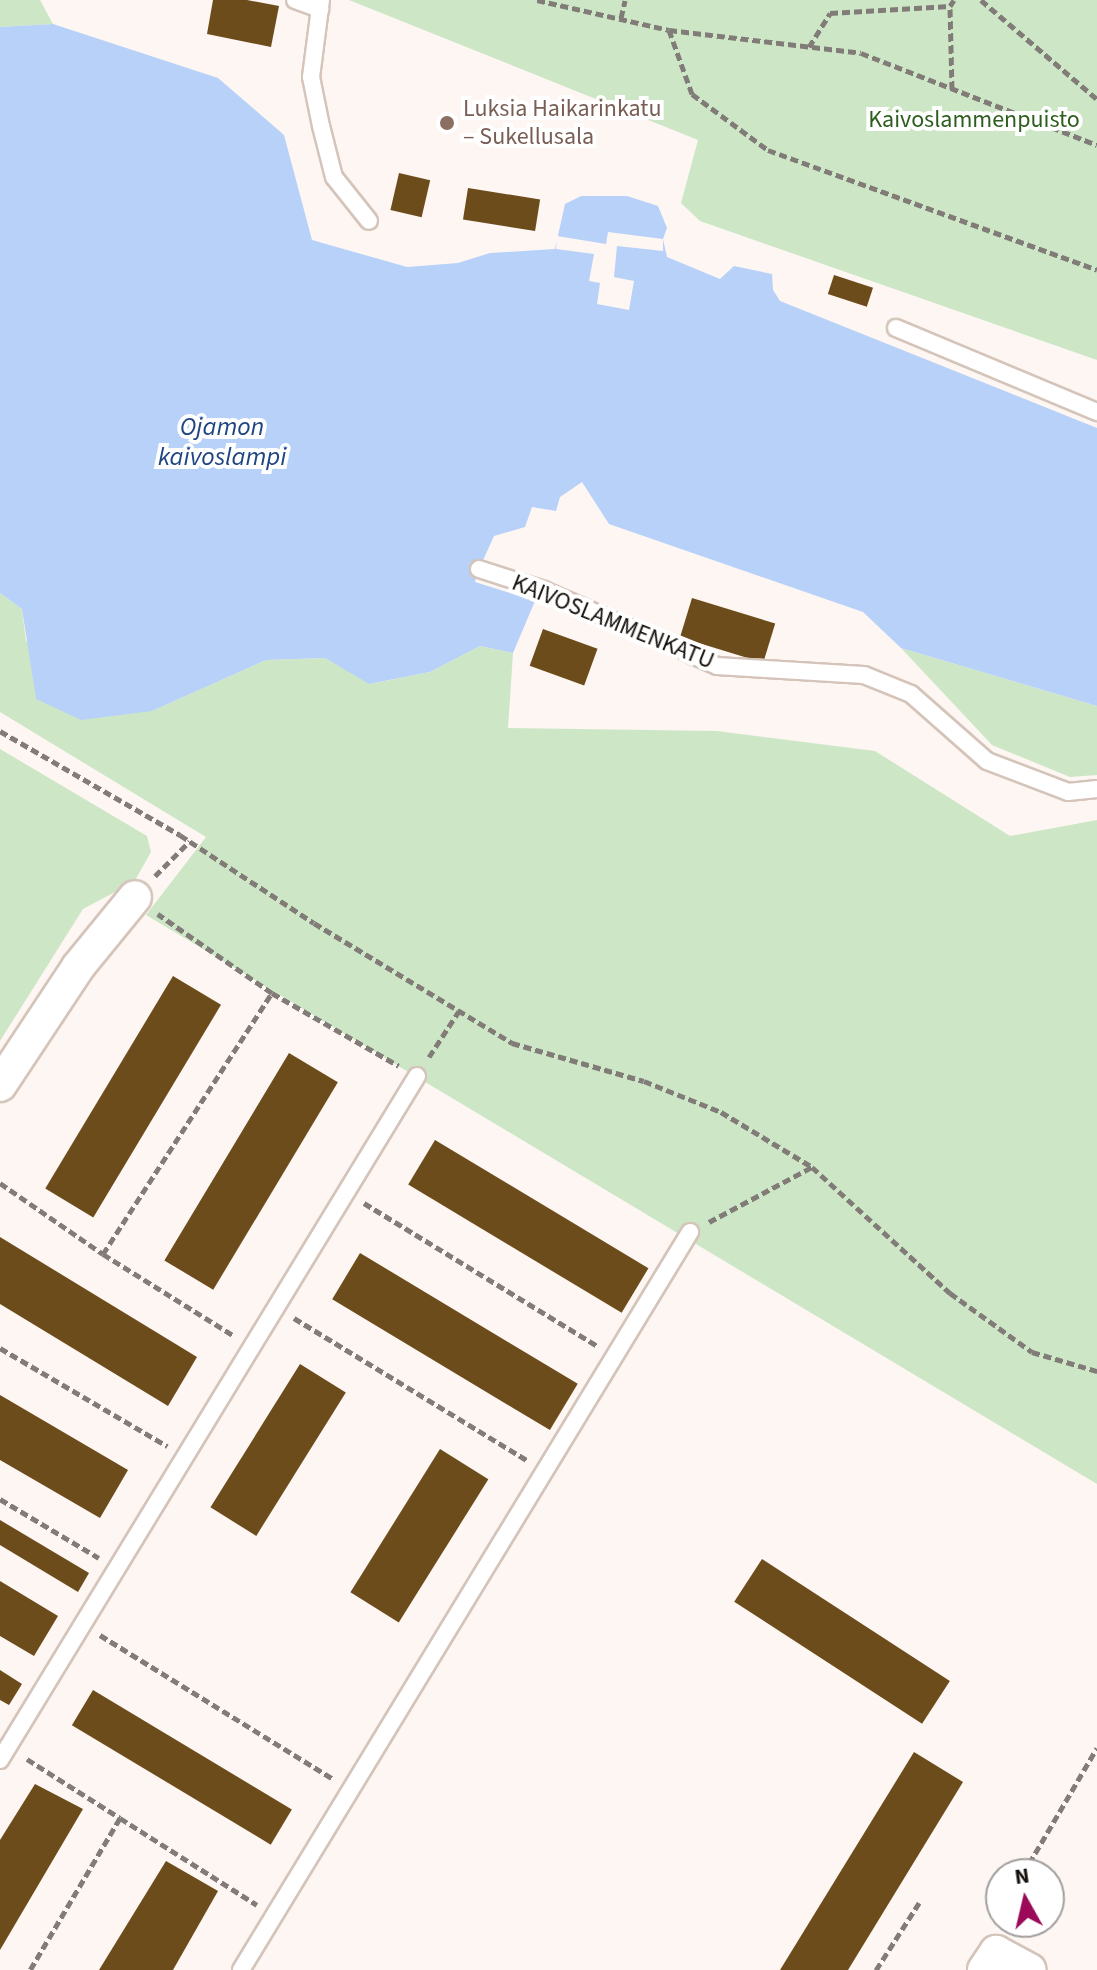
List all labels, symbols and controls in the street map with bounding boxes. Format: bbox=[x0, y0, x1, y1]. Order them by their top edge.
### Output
place label: Luksia Haikarinkatu – Sukellusala bbox=[463, 95, 662, 151]
park label: Kaivoslammenpuisto bbox=[868, 106, 1080, 134]
marker: Luksia Haikarinkatu – Sukellusala bbox=[438, 114, 456, 132]
water label: Ojamon kaivoslampi bbox=[158, 411, 286, 472]
street label: KAIVOSLAMMENKATU bbox=[508, 568, 718, 676]
north arrow bbox=[985, 1858, 1065, 1938]
text: N bbox=[1012, 1859, 1031, 1893]

